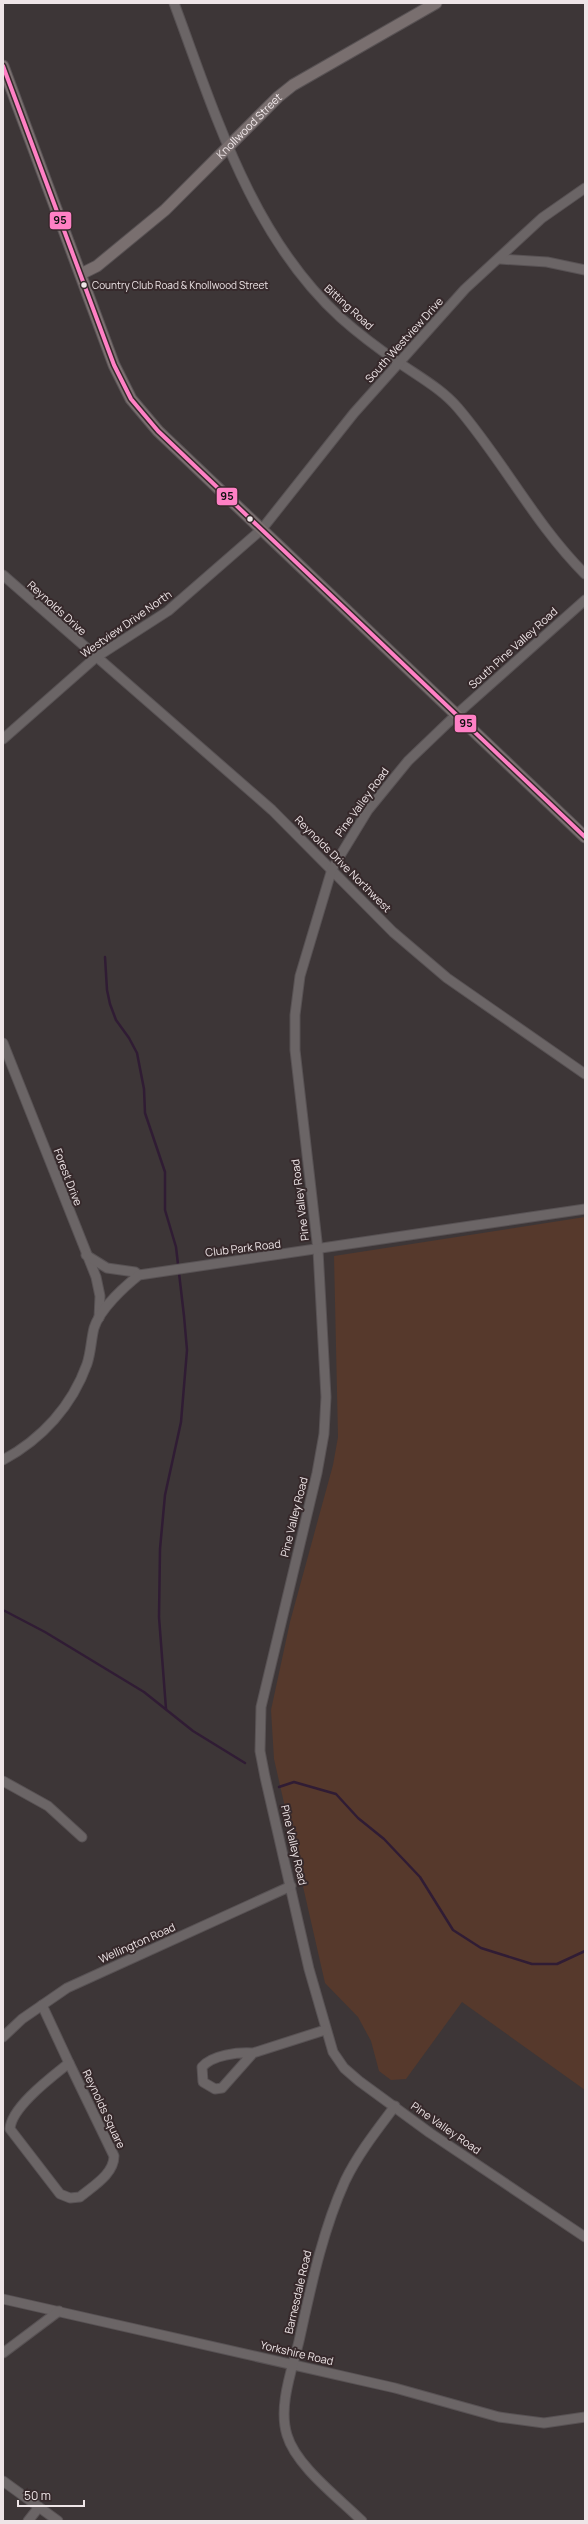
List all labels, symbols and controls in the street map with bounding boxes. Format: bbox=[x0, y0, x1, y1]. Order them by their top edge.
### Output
street label: Knollwood Street bbox=[213, 89, 285, 162]
line badge: 95 bbox=[49, 211, 72, 230]
text: 95 bbox=[53, 212, 67, 227]
place label: Country Club Road & Knollwood Street bbox=[92, 278, 268, 292]
marker: Country Club Road & Knollwood Street bbox=[79, 280, 89, 290]
street label: Bitting Road bbox=[322, 281, 377, 333]
street label: South Westview Drive bbox=[361, 293, 446, 386]
line badge: 95 bbox=[216, 487, 238, 506]
text: 95 bbox=[220, 488, 234, 503]
unlabelled marker bbox=[245, 514, 255, 524]
street label: Reynolds Drive bbox=[25, 577, 91, 639]
street label: Westview Drive North bbox=[77, 586, 174, 661]
street label: South Pine Valley Road bbox=[465, 604, 560, 692]
line badge: 95 bbox=[454, 714, 477, 733]
text: 95 bbox=[459, 715, 473, 730]
street label: Pine Valley Road bbox=[331, 764, 392, 839]
street label: Reynolds Drive Northwest bbox=[292, 812, 395, 915]
street label: Forest Drive bbox=[51, 1146, 86, 1208]
street label: Pine Valley Road bbox=[287, 1158, 312, 1242]
street label: Club Park Road bbox=[204, 1235, 282, 1260]
street label: Pine Valley Road bbox=[276, 1475, 311, 1559]
street label: Pine Valley Road bbox=[278, 1803, 311, 1887]
street label: Wellington Road bbox=[96, 1919, 177, 1966]
street label: Reynolds Square bbox=[80, 2067, 130, 2151]
street label: Pine Valley Road bbox=[408, 2098, 484, 2157]
street label: Barnesdale Road bbox=[281, 2249, 314, 2335]
street label: Yorkshire Road bbox=[259, 2337, 335, 2368]
scale bar bbox=[18, 2482, 84, 2508]
text: 50 m bbox=[24, 2487, 51, 2504]

